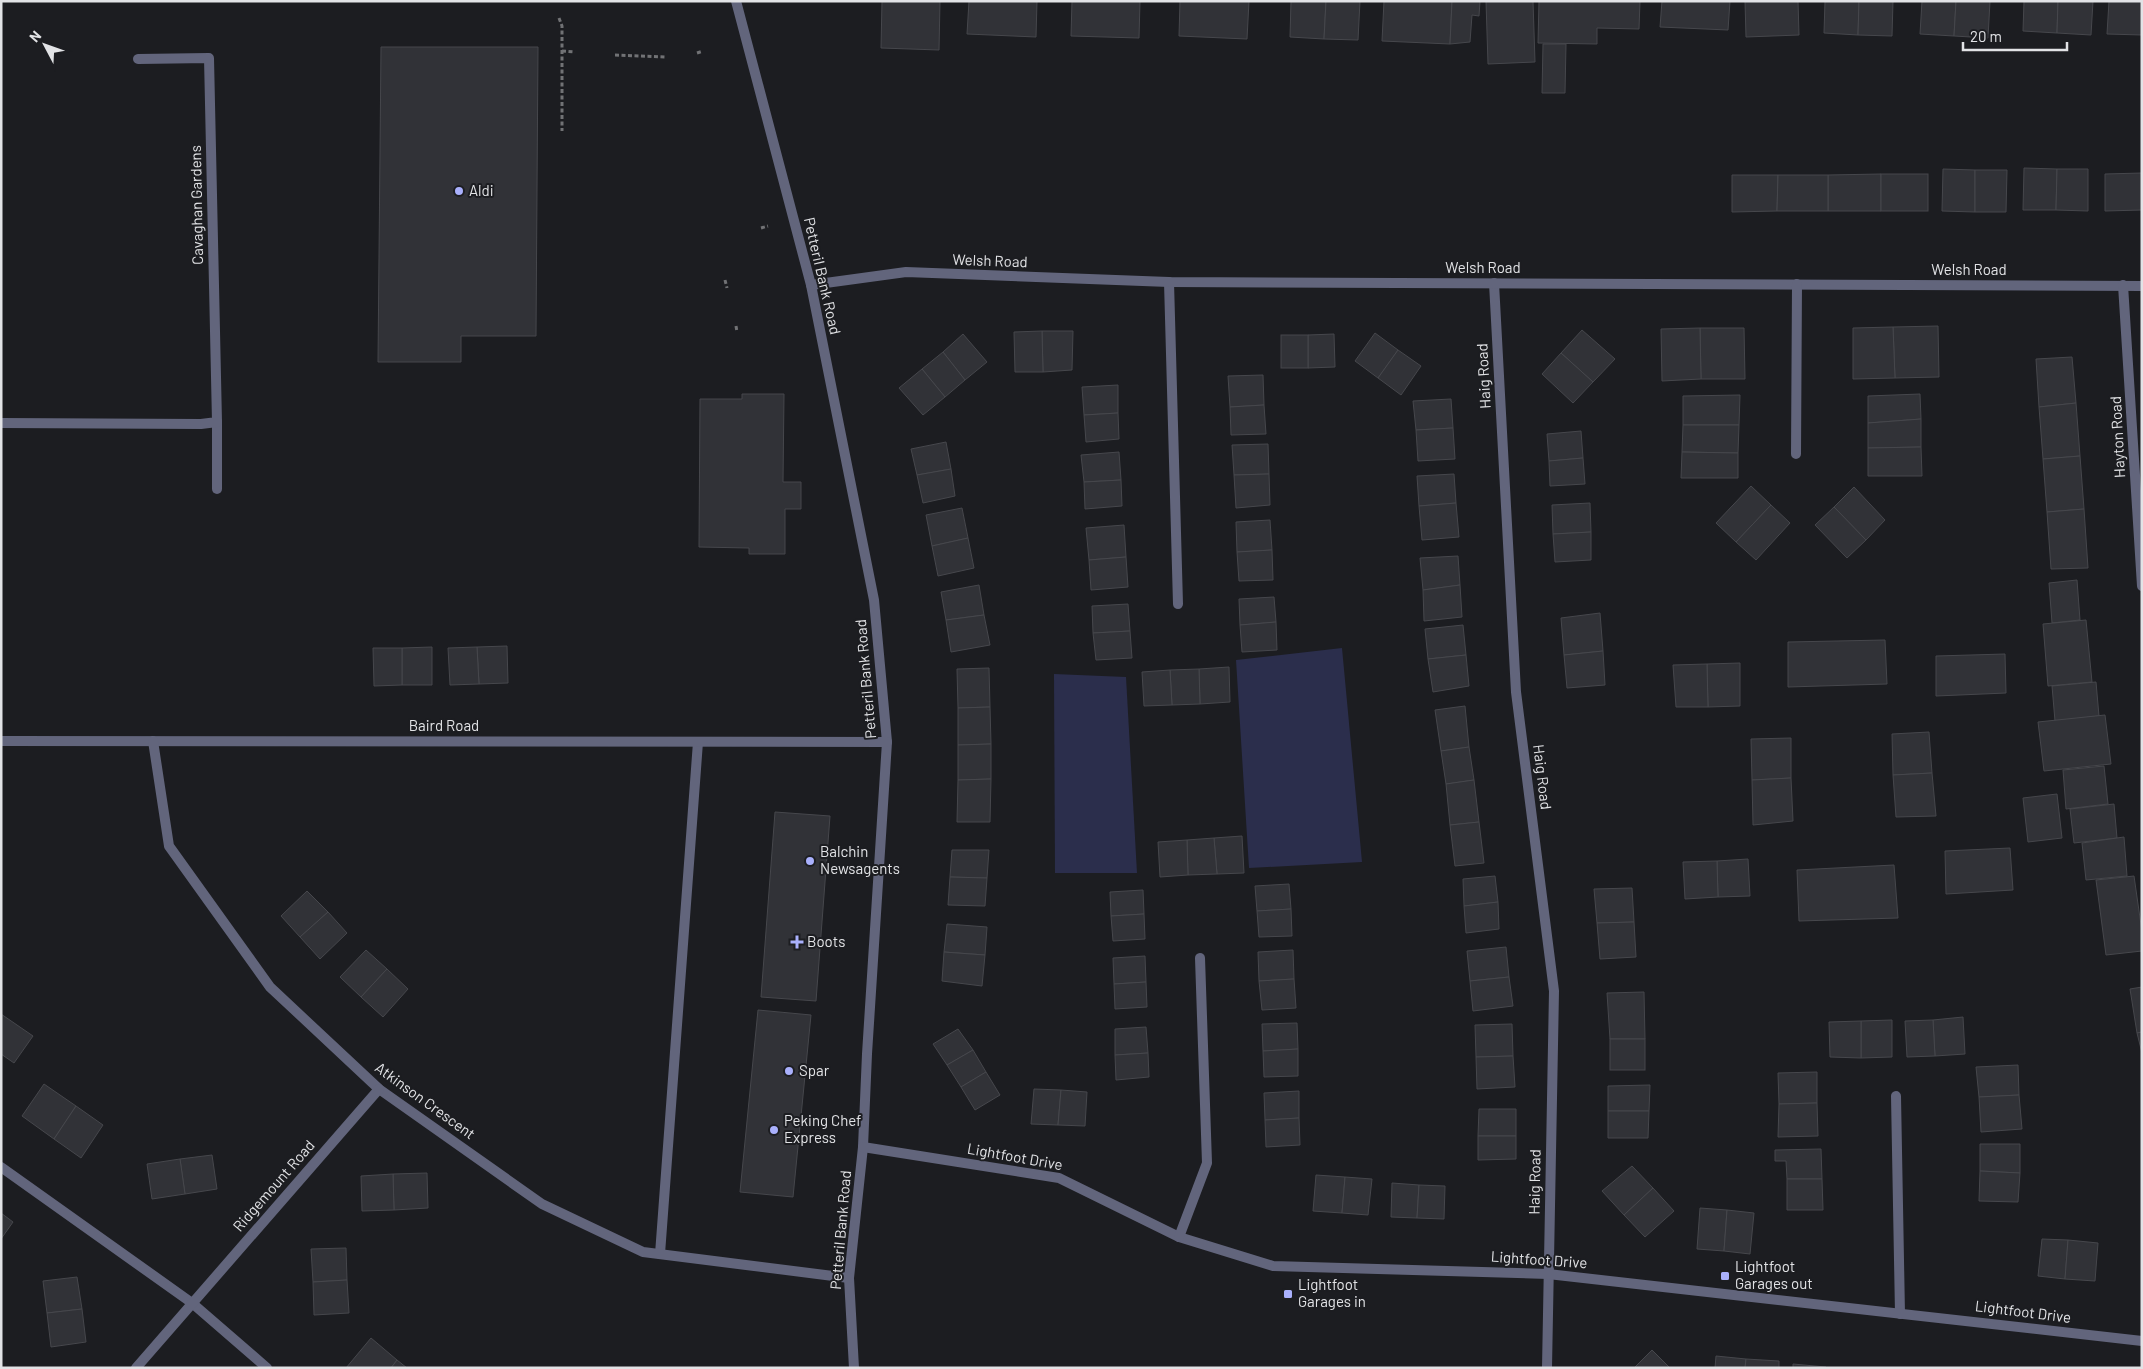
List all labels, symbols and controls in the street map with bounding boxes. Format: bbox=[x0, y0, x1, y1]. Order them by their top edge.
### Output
north arrow bbox=[20, 20, 70, 70]
scale bar bbox=[1963, 20, 2067, 52]
text: N bbox=[25, 27, 44, 45]
text: 20 m bbox=[1970, 27, 2002, 45]
street label: Cavaghan Gardens bbox=[186, 145, 206, 265]
place label: Aldi bbox=[469, 181, 494, 199]
marker: Aldi bbox=[453, 185, 465, 197]
street label: Petteril Bank Road bbox=[801, 215, 845, 336]
street label: Welsh Road bbox=[952, 250, 1028, 270]
street label: Welsh Road bbox=[1445, 258, 1521, 276]
street label: Welsh Road bbox=[1931, 260, 2007, 278]
street label: Haig Road bbox=[1472, 343, 1494, 409]
street label: Hayton Road bbox=[2106, 396, 2128, 478]
street label: Petteril Bank Road bbox=[851, 619, 879, 739]
street label: Baird Road bbox=[409, 716, 479, 734]
street label: Haig Road bbox=[1530, 743, 1556, 810]
place label: Balchin Newsagents bbox=[820, 842, 900, 877]
marker: Balchin Newsagents bbox=[804, 855, 816, 867]
place label: Boots bbox=[807, 932, 845, 950]
marker: Boots bbox=[791, 936, 803, 948]
street label: Atkinson Crescent bbox=[372, 1058, 479, 1142]
place label: Spar bbox=[799, 1061, 830, 1079]
marker: Spar bbox=[783, 1065, 795, 1077]
place label: Peking Chef Express bbox=[784, 1111, 861, 1146]
marker: Peking Chef Express bbox=[768, 1124, 780, 1136]
street label: Ridgemount Road bbox=[229, 1136, 318, 1235]
street label: Lightfoot Drive bbox=[966, 1139, 1064, 1173]
street label: Haig Road bbox=[1524, 1149, 1544, 1215]
street label: Petteril Bank Road bbox=[826, 1170, 854, 1290]
street label: Lightfoot Drive bbox=[1490, 1247, 1588, 1271]
place label: Lightfoot Garages out bbox=[1735, 1257, 1813, 1292]
marker: Lightfoot Garages out bbox=[1719, 1270, 1731, 1282]
place label: Lightfoot Garages in bbox=[1298, 1275, 1366, 1310]
marker: Lightfoot Garages in bbox=[1282, 1288, 1294, 1300]
street label: Lightfoot Drive bbox=[1974, 1296, 2072, 1326]

